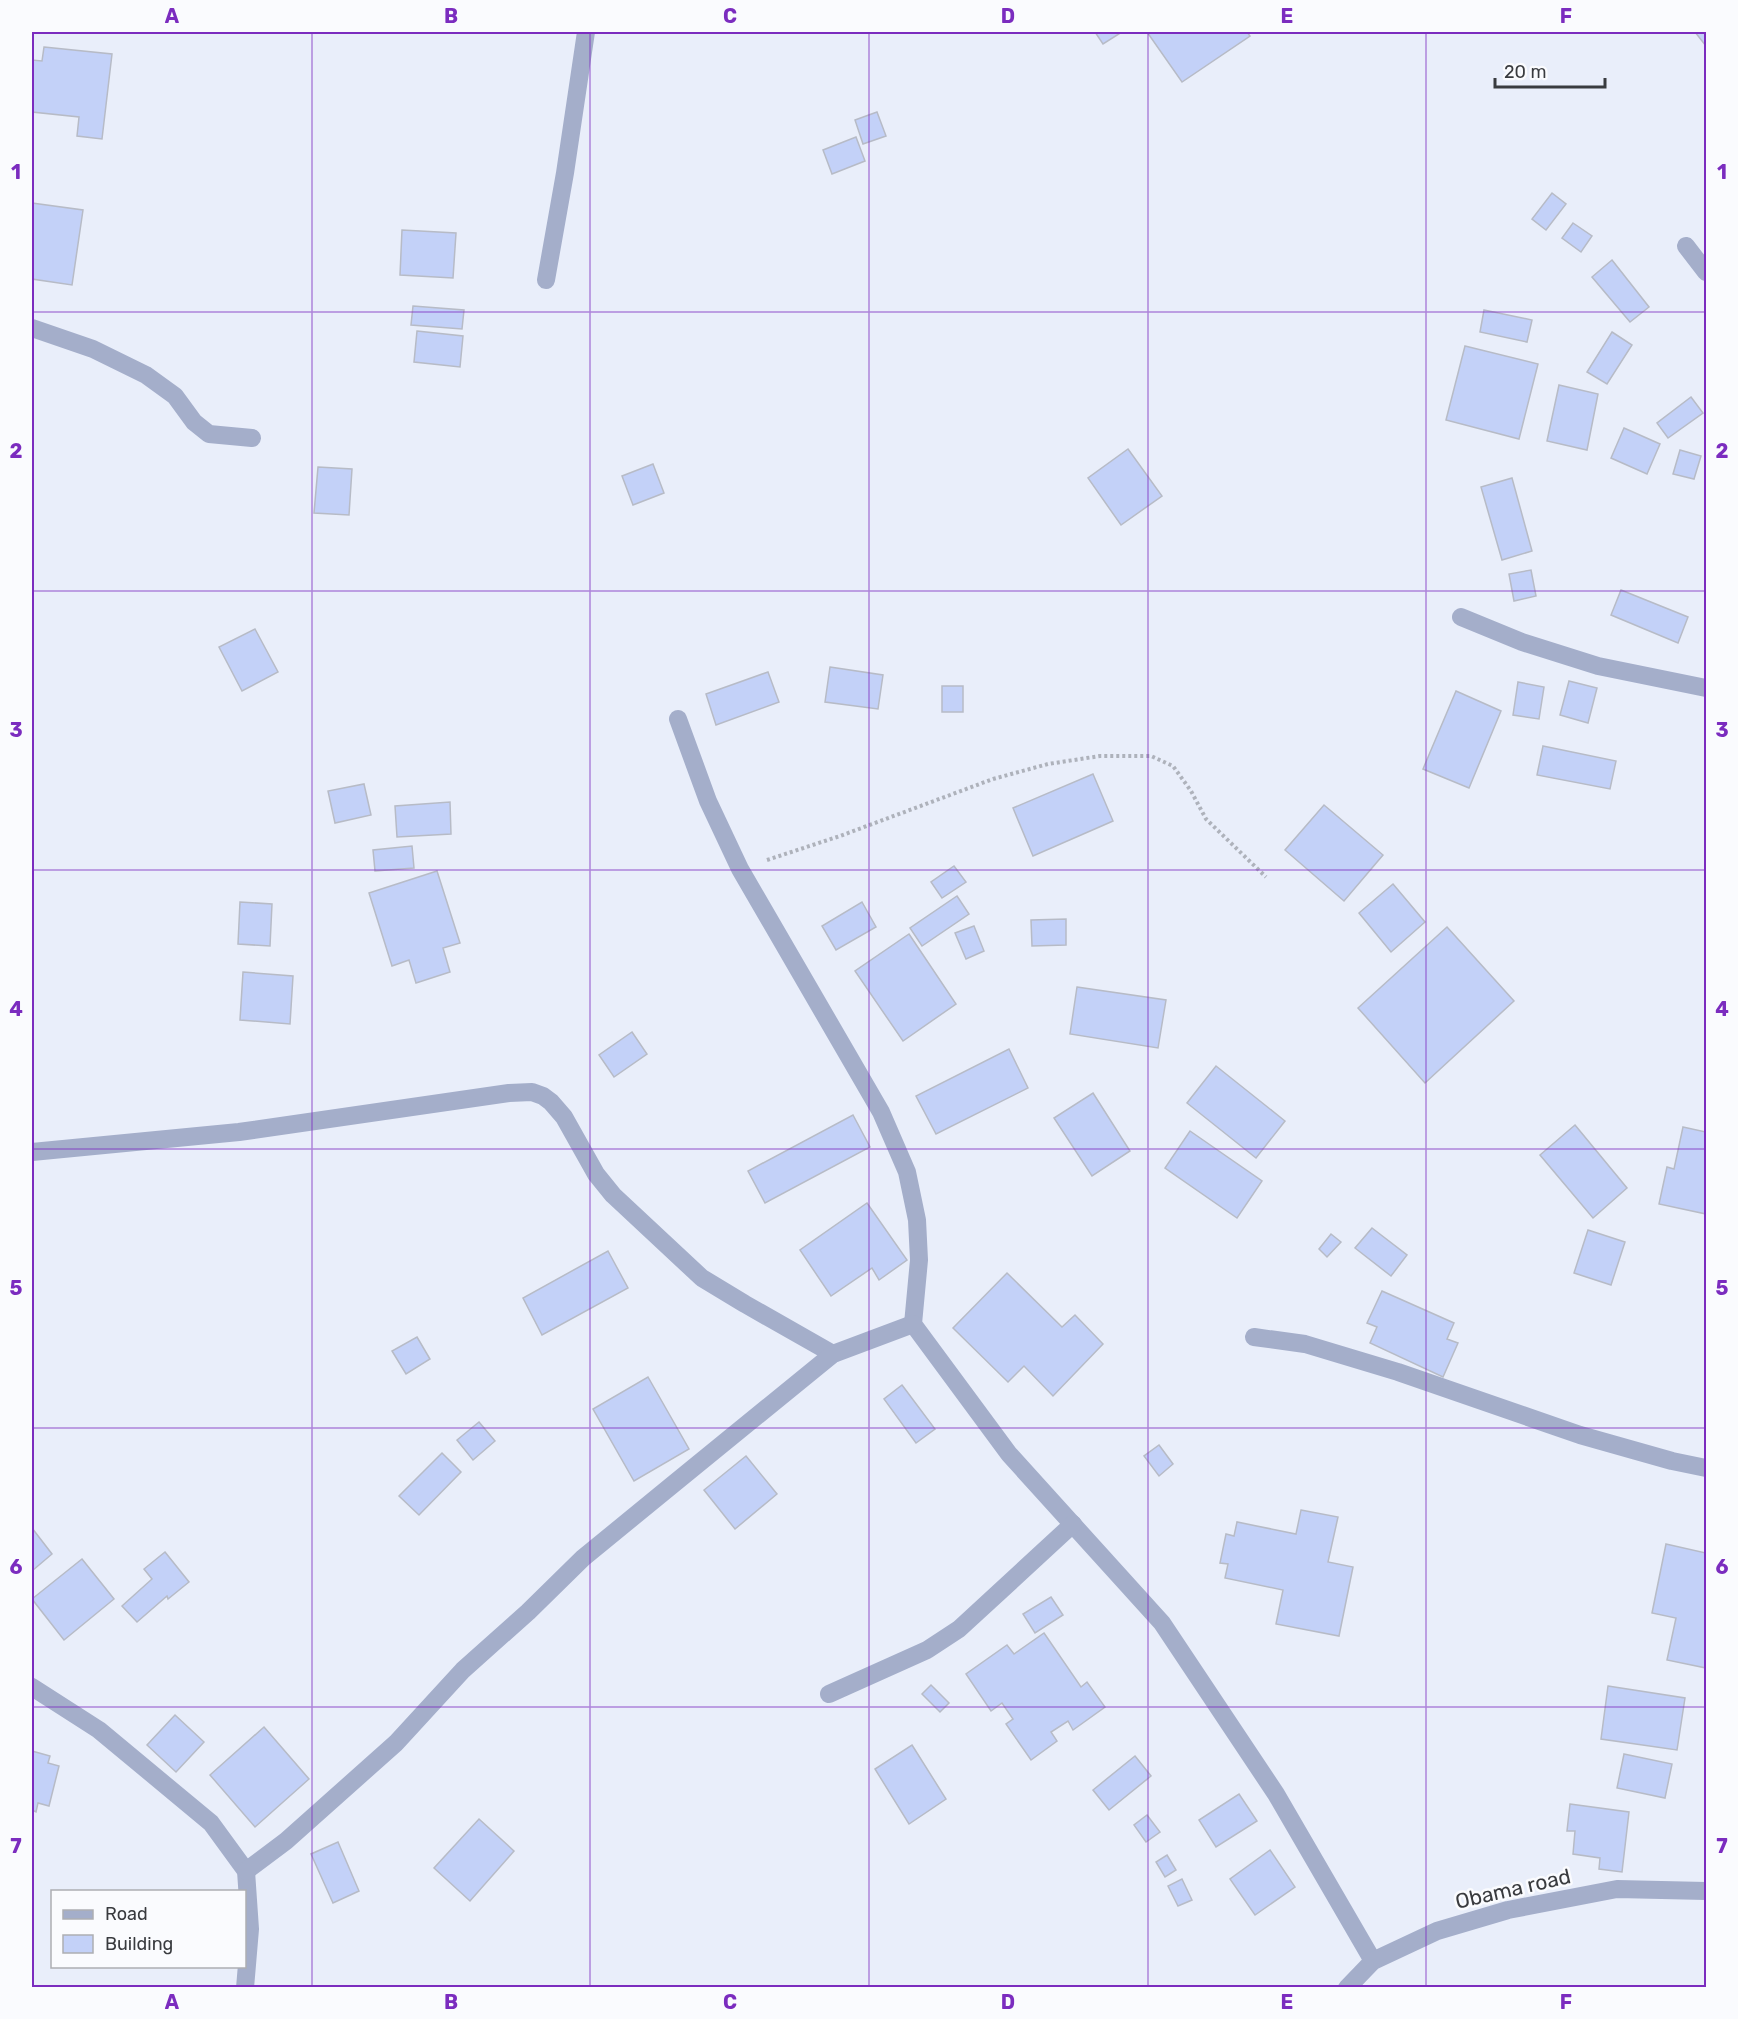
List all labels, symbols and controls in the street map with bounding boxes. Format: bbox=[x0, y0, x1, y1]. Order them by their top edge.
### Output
text: A bbox=[165, 4, 180, 28]
text: B bbox=[444, 4, 458, 28]
text: C bbox=[723, 4, 737, 28]
text: D bbox=[1001, 4, 1015, 28]
text: E bbox=[1281, 4, 1293, 28]
text: F bbox=[1560, 4, 1572, 28]
scale bar bbox=[1495, 51, 1604, 89]
text: 20 m bbox=[1504, 61, 1546, 83]
text: 1 bbox=[11, 160, 21, 184]
text: 1 bbox=[1717, 160, 1727, 184]
text: 2 bbox=[10, 439, 23, 463]
text: 2 bbox=[1716, 439, 1729, 463]
text: 3 bbox=[9, 718, 23, 742]
text: 3 bbox=[1715, 718, 1729, 742]
text: 4 bbox=[9, 997, 23, 1021]
text: 4 bbox=[1715, 997, 1729, 1021]
text: 5 bbox=[10, 1276, 23, 1300]
text: 5 bbox=[1716, 1276, 1729, 1300]
text: 6 bbox=[9, 1555, 23, 1579]
text: 6 bbox=[1715, 1555, 1729, 1579]
text: 7 bbox=[10, 1834, 22, 1858]
text: 7 bbox=[1716, 1834, 1728, 1858]
street label: Obama road bbox=[1453, 1863, 1573, 1914]
legend bbox=[51, 1890, 246, 1968]
text: Road bbox=[105, 1903, 148, 1925]
text: Building bbox=[105, 1933, 173, 1955]
text: A bbox=[165, 1990, 180, 2014]
text: B bbox=[444, 1990, 458, 2014]
text: C bbox=[723, 1990, 737, 2014]
text: D bbox=[1001, 1990, 1015, 2014]
text: E bbox=[1281, 1990, 1293, 2014]
text: F bbox=[1560, 1990, 1572, 2014]

